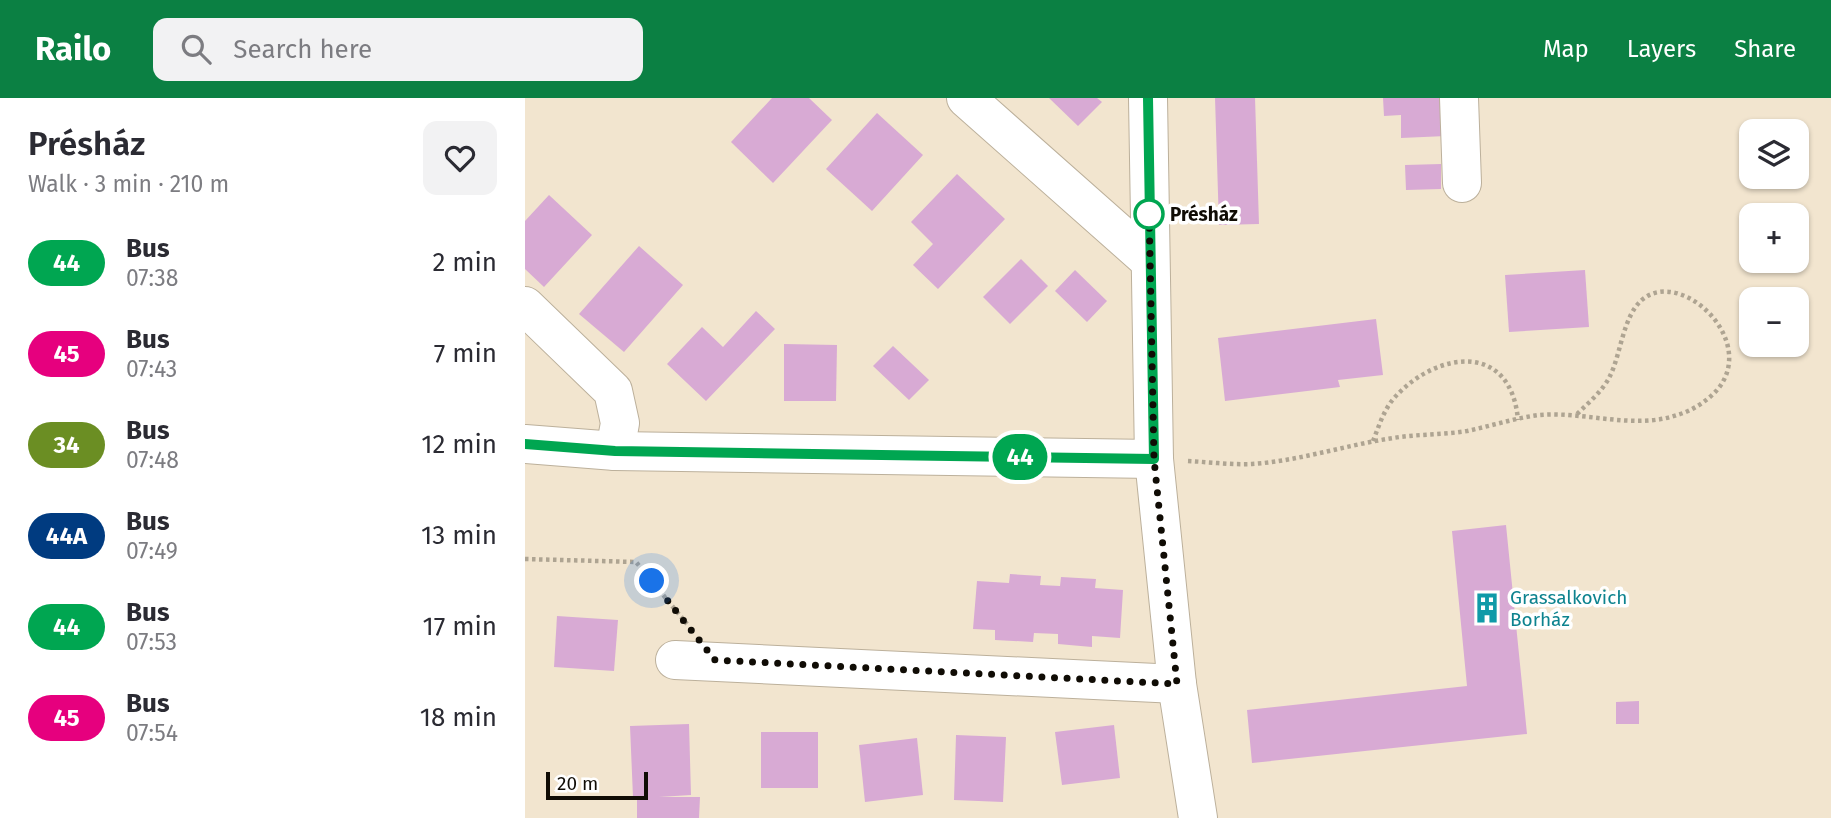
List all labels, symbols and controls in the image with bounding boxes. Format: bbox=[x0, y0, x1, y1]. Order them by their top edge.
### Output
search box bbox=[153, 18, 643, 81]
text: Railo bbox=[35, 29, 111, 69]
icon: search bbox=[177, 30, 215, 68]
text: Search here bbox=[233, 34, 372, 65]
text: Map bbox=[1543, 35, 1589, 63]
text: Layers bbox=[1627, 35, 1696, 63]
text: Share bbox=[1734, 35, 1796, 63]
map controls bbox=[1739, 119, 1809, 357]
button: layers bbox=[1739, 119, 1809, 189]
button: heart bbox=[423, 121, 497, 195]
text: Présház bbox=[28, 124, 145, 164]
text: Walk · 3 min · 210 m bbox=[28, 170, 229, 198]
marker: Présház bbox=[1134, 199, 1164, 229]
place label: Présház bbox=[1170, 203, 1238, 226]
button: + bbox=[1739, 203, 1809, 273]
text: Bus bbox=[126, 233, 169, 264]
text: 2 min bbox=[432, 247, 497, 278]
text: 44 bbox=[53, 249, 80, 277]
text: 07:38 bbox=[126, 264, 178, 292]
button: − bbox=[1739, 287, 1809, 357]
text: Bus bbox=[126, 324, 169, 355]
text: 7 min bbox=[434, 338, 497, 369]
text: 45 bbox=[53, 340, 80, 368]
text: 07:43 bbox=[126, 355, 177, 383]
text: Bus bbox=[126, 415, 169, 446]
text: 12 min bbox=[421, 429, 497, 460]
text: 34 bbox=[54, 431, 80, 459]
line badge: 44 bbox=[988, 434, 1051, 480]
text: 44 bbox=[1006, 443, 1034, 471]
text: 07:48 bbox=[126, 446, 179, 474]
text: Bus bbox=[126, 506, 169, 537]
text: 13 min bbox=[421, 520, 497, 551]
text: 44A bbox=[46, 522, 87, 550]
text: 07:49 bbox=[126, 537, 178, 565]
your location bbox=[634, 563, 669, 598]
place label: Grassalkovich Borház bbox=[1510, 586, 1627, 631]
building icon: Grassalkovich Borház bbox=[1470, 591, 1504, 625]
text: Bus bbox=[126, 597, 169, 628]
text: 17 min bbox=[422, 611, 497, 642]
text: 44 bbox=[53, 613, 80, 641]
text: 07:53 bbox=[126, 628, 177, 656]
text: Bus bbox=[126, 688, 169, 719]
text: 18 min bbox=[420, 702, 497, 733]
text: 45 bbox=[53, 704, 80, 732]
text: 07:54 bbox=[126, 719, 178, 747]
scale bar bbox=[546, 769, 647, 801]
text: 20 m bbox=[557, 772, 598, 795]

